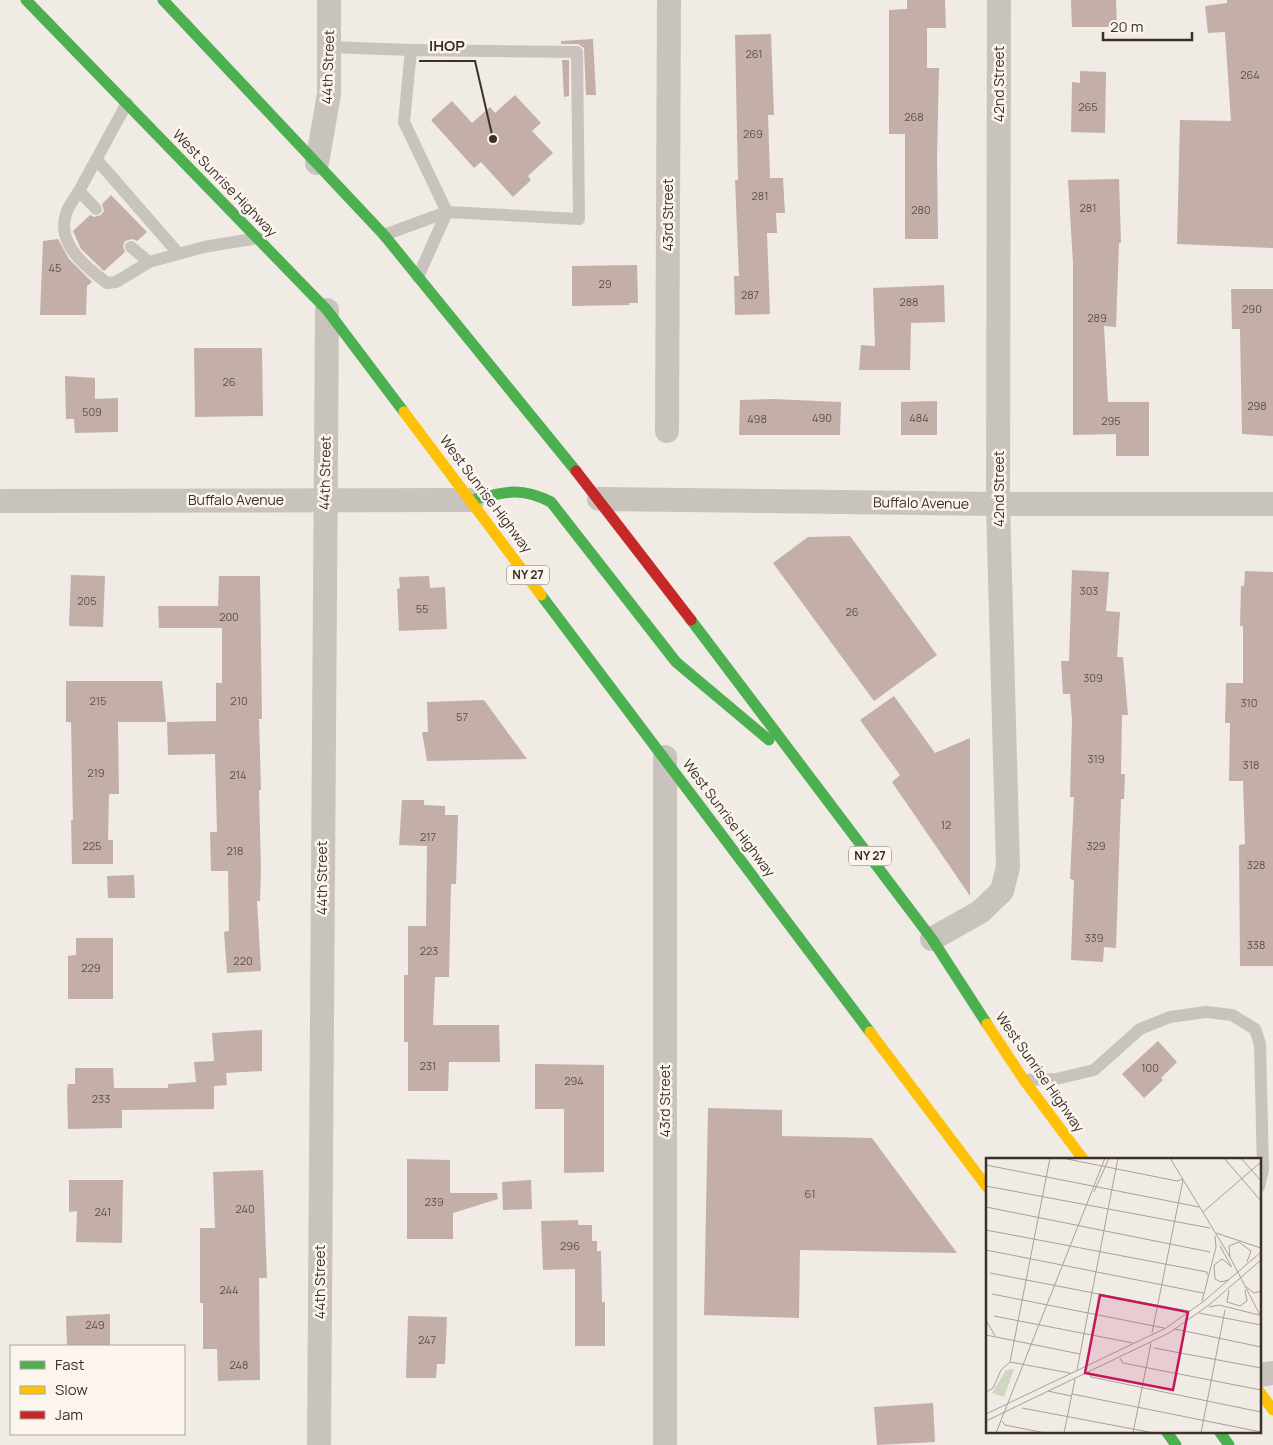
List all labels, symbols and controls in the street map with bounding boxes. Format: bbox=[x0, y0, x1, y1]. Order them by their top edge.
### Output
scale bar bbox=[1103, 10, 1192, 42]
text: 20 m bbox=[1110, 16, 1143, 37]
street label: 44th Street bbox=[317, 29, 338, 105]
callout: IHOP bbox=[419, 31, 475, 61]
text: IHOP bbox=[429, 35, 465, 56]
street label: 42nd Street bbox=[989, 45, 1008, 122]
house number: 261 bbox=[745, 46, 763, 61]
house number: 264 bbox=[1240, 67, 1260, 82]
house number: 265 bbox=[1078, 99, 1098, 114]
house number: 268 bbox=[904, 109, 924, 124]
street label: West Sunrise Highway bbox=[169, 125, 282, 241]
house number: 269 bbox=[743, 126, 763, 141]
street label: 43rd Street bbox=[658, 178, 677, 252]
house number: 281 bbox=[752, 188, 768, 203]
house number: 281 bbox=[1080, 200, 1096, 215]
house number: 280 bbox=[911, 202, 931, 217]
house number: 45 bbox=[49, 260, 61, 275]
house number: 29 bbox=[598, 276, 612, 291]
house number: 287 bbox=[741, 287, 759, 302]
house number: 288 bbox=[899, 294, 919, 309]
house number: 290 bbox=[1242, 301, 1262, 316]
house number: 289 bbox=[1087, 310, 1107, 325]
house number: 26 bbox=[222, 374, 236, 389]
house number: 298 bbox=[1247, 398, 1267, 413]
house number: 509 bbox=[82, 404, 102, 419]
house number: 490 bbox=[812, 410, 832, 425]
house number: 484 bbox=[909, 410, 929, 425]
house number: 498 bbox=[747, 411, 767, 426]
house number: 295 bbox=[1101, 413, 1121, 428]
street label: West Sunrise Highway bbox=[436, 431, 537, 557]
street label: 44th Street bbox=[314, 435, 335, 510]
street label: 42nd Street bbox=[989, 450, 1008, 527]
street label: Buffalo Avenue bbox=[188, 490, 284, 509]
street label: Buffalo Avenue bbox=[873, 492, 969, 513]
road number: NY 27 bbox=[507, 566, 549, 584]
house number: 303 bbox=[1080, 583, 1098, 598]
house number: 205 bbox=[77, 593, 97, 608]
house number: 55 bbox=[416, 601, 428, 616]
house number: 26 bbox=[845, 604, 859, 619]
house number: 200 bbox=[219, 609, 239, 624]
house number: 309 bbox=[1083, 670, 1103, 685]
house number: 215 bbox=[90, 693, 106, 708]
house number: 210 bbox=[230, 693, 248, 708]
house number: 310 bbox=[1240, 695, 1258, 710]
house number: 57 bbox=[456, 709, 468, 724]
house number: 319 bbox=[1087, 751, 1105, 766]
street label: West Sunrise Highway bbox=[679, 755, 780, 881]
house number: 318 bbox=[1243, 757, 1259, 772]
house number: 219 bbox=[87, 765, 105, 780]
house number: 214 bbox=[229, 767, 247, 782]
house number: 12 bbox=[941, 817, 951, 832]
house number: 217 bbox=[420, 829, 436, 844]
house number: 225 bbox=[83, 838, 101, 853]
house number: 329 bbox=[1086, 838, 1106, 853]
street label: 44th Street bbox=[312, 840, 331, 915]
house number: 218 bbox=[227, 843, 243, 858]
road number: NY 27 bbox=[849, 846, 891, 866]
house number: 328 bbox=[1247, 857, 1265, 872]
house number: 339 bbox=[1085, 930, 1104, 945]
house number: 338 bbox=[1247, 937, 1265, 952]
house number: 223 bbox=[420, 943, 438, 958]
house number: 220 bbox=[233, 953, 253, 968]
house number: 229 bbox=[81, 960, 101, 975]
street label: West Sunrise Highway bbox=[992, 1008, 1089, 1136]
house number: 231 bbox=[420, 1058, 436, 1073]
house number: 100 bbox=[1141, 1060, 1159, 1075]
street label: 43rd Street bbox=[655, 1064, 674, 1138]
house number: 294 bbox=[564, 1073, 584, 1088]
house number: 233 bbox=[92, 1091, 110, 1106]
inset map bbox=[986, 1158, 1260, 1432]
house number: 61 bbox=[805, 1186, 815, 1201]
house number: 239 bbox=[424, 1194, 444, 1209]
house number: 240 bbox=[235, 1201, 255, 1216]
house number: 241 bbox=[95, 1204, 111, 1219]
house number: 296 bbox=[560, 1238, 580, 1253]
street label: 44th Street bbox=[310, 1244, 329, 1319]
house number: 244 bbox=[219, 1282, 239, 1297]
house number: 249 bbox=[85, 1317, 105, 1332]
house number: 247 bbox=[418, 1332, 436, 1347]
legend bbox=[10, 1345, 185, 1435]
text: Fast bbox=[55, 1354, 84, 1375]
house number: 248 bbox=[230, 1357, 248, 1372]
text: Slow bbox=[55, 1379, 88, 1400]
text: Jam bbox=[55, 1404, 83, 1425]

